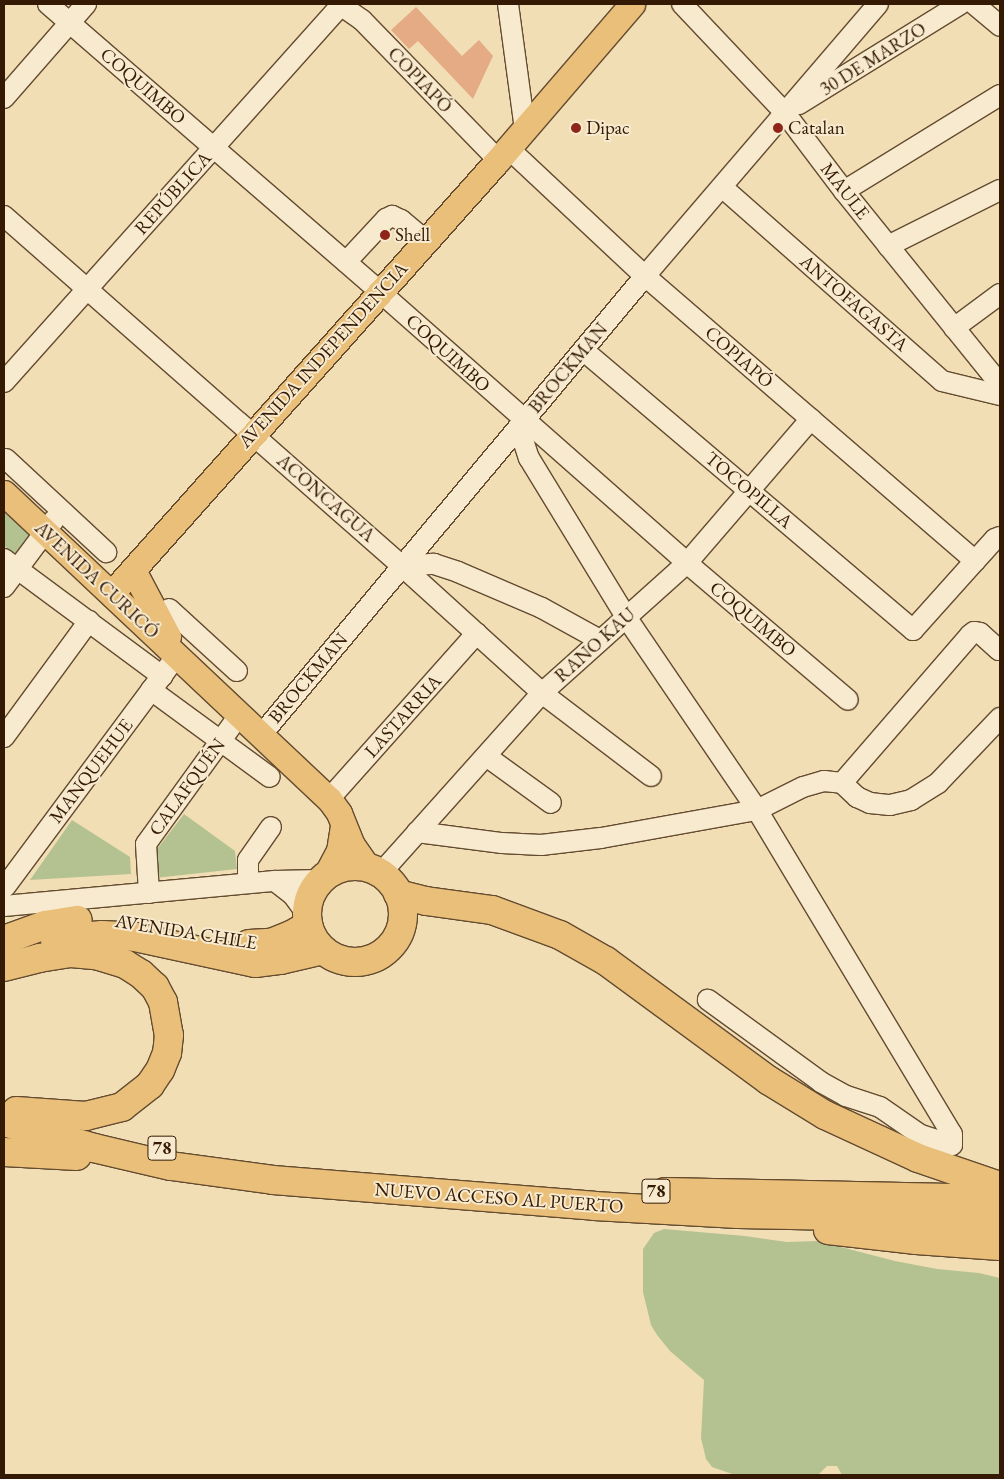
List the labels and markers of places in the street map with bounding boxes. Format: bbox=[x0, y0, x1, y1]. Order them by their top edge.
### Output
place label: Dipac bbox=[586, 117, 630, 139]
place label: Catalan bbox=[788, 117, 845, 139]
marker: Dipac bbox=[570, 122, 582, 134]
marker: Catalan bbox=[772, 122, 784, 134]
place label: Shell bbox=[395, 224, 430, 246]
marker: Shell bbox=[379, 229, 391, 241]

